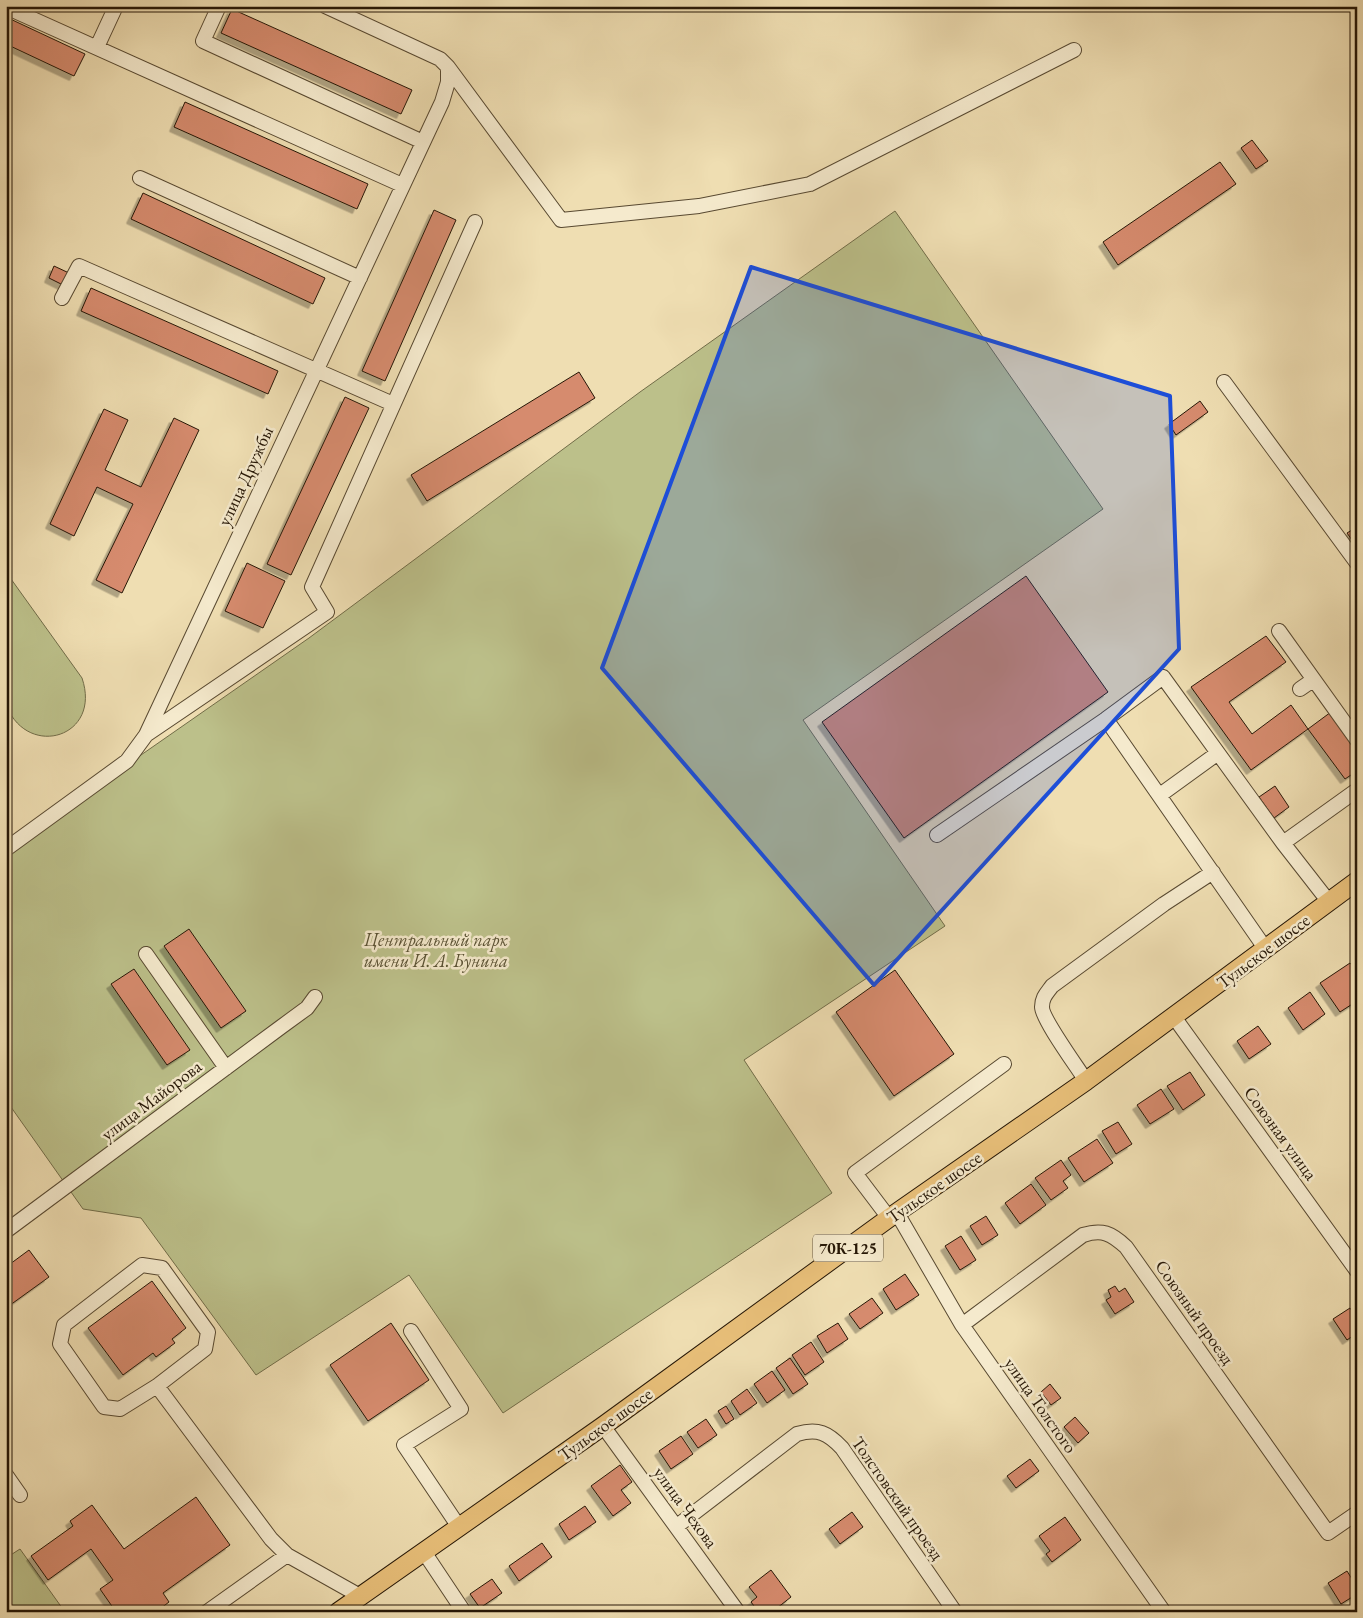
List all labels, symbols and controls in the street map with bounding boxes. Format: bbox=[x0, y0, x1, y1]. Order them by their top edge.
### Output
street label: улица Дружбы bbox=[212, 423, 278, 529]
street label: Тульское шоссе bbox=[1212, 908, 1314, 994]
park label: Центральный парк имени И. А. Бунина bbox=[363, 928, 508, 973]
street label: улица Майорова bbox=[96, 1054, 207, 1145]
street label: Союзная улица bbox=[1239, 1082, 1323, 1185]
street label: Тульское шоссе bbox=[882, 1146, 986, 1228]
road number: 70К-125 bbox=[813, 1234, 883, 1262]
street label: Союзный проезд bbox=[1150, 1255, 1240, 1369]
street label: улица Толстого bbox=[1000, 1353, 1083, 1457]
street label: Тульское шоссе bbox=[553, 1382, 657, 1466]
street label: Толстовский проезд bbox=[847, 1432, 949, 1564]
street label: улица Чехова bbox=[649, 1462, 724, 1553]

